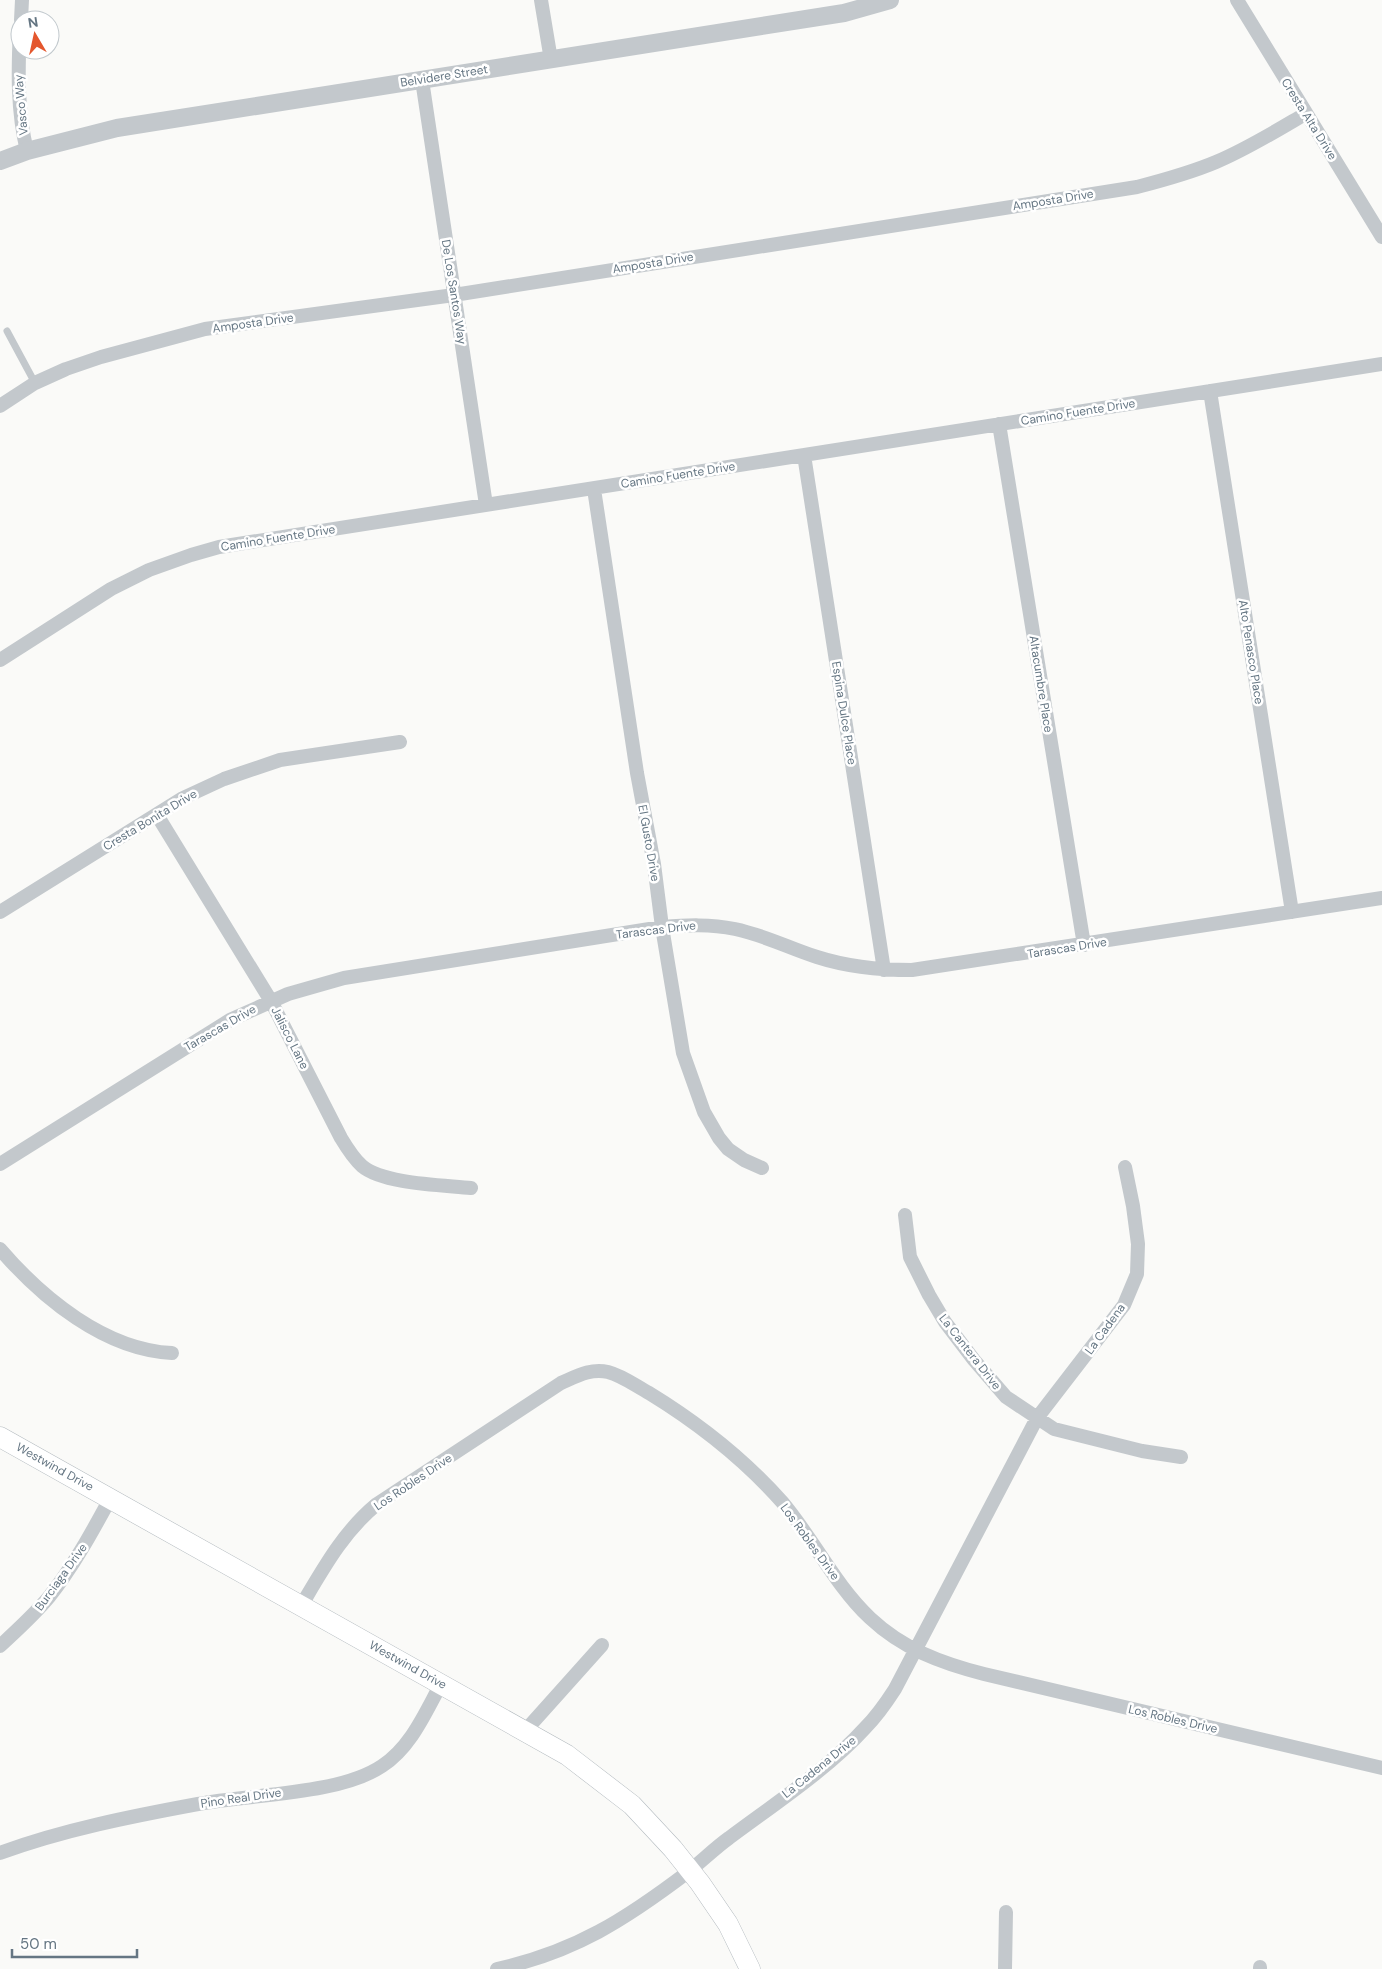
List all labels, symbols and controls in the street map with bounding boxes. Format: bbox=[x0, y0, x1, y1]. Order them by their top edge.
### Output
north arrow bbox=[10, 10, 60, 60]
text: N bbox=[27, 12, 39, 32]
street label: Belvidere Street bbox=[399, 61, 489, 91]
street label: Vasco Way bbox=[10, 74, 32, 136]
street label: Cresta Alta Drive bbox=[1277, 75, 1341, 163]
street label: Amposta Drive bbox=[1011, 186, 1095, 214]
street label: De Los Santos Way bbox=[438, 238, 470, 346]
street label: Amposta Drive bbox=[611, 249, 695, 277]
street label: Amposta Drive bbox=[211, 309, 295, 337]
street label: Camino Fuente Drive bbox=[1020, 395, 1137, 429]
street label: Camino Fuente Drive bbox=[620, 458, 737, 492]
street label: Camino Fuente Drive bbox=[220, 521, 337, 555]
street label: Alto Penasco Place bbox=[1235, 599, 1267, 705]
street label: Altacumbre Place bbox=[1025, 634, 1057, 734]
street label: Espina Dulce Place bbox=[828, 660, 860, 766]
street label: Cresta Bonita Drive bbox=[100, 786, 200, 854]
street label: El Gusto Drive bbox=[634, 803, 664, 883]
street label: Tarascas Drive bbox=[615, 917, 697, 943]
street label: Tarascas Drive bbox=[1026, 934, 1108, 962]
street label: Tarascas Drive bbox=[181, 1001, 259, 1055]
street label: Jalisco Lane bbox=[267, 1004, 313, 1072]
street label: La Cadena bbox=[1081, 1300, 1129, 1358]
street label: La Cantera Drive bbox=[935, 1311, 1005, 1393]
street label: Westwind Drive bbox=[13, 1439, 97, 1495]
street label: Los Robles Drive bbox=[371, 1450, 455, 1514]
street label: Los Robles Drive bbox=[777, 1501, 843, 1584]
street label: Burciaga Drive bbox=[31, 1540, 91, 1614]
street label: Westwind Drive bbox=[366, 1637, 450, 1693]
street label: Los Robles Drive bbox=[1127, 1701, 1219, 1737]
street label: La Cadena Drive bbox=[779, 1732, 859, 1802]
street label: Pino Real Drive bbox=[200, 1784, 283, 1812]
scale bar bbox=[12, 1926, 138, 1958]
text: 50 m bbox=[20, 1934, 57, 1954]

